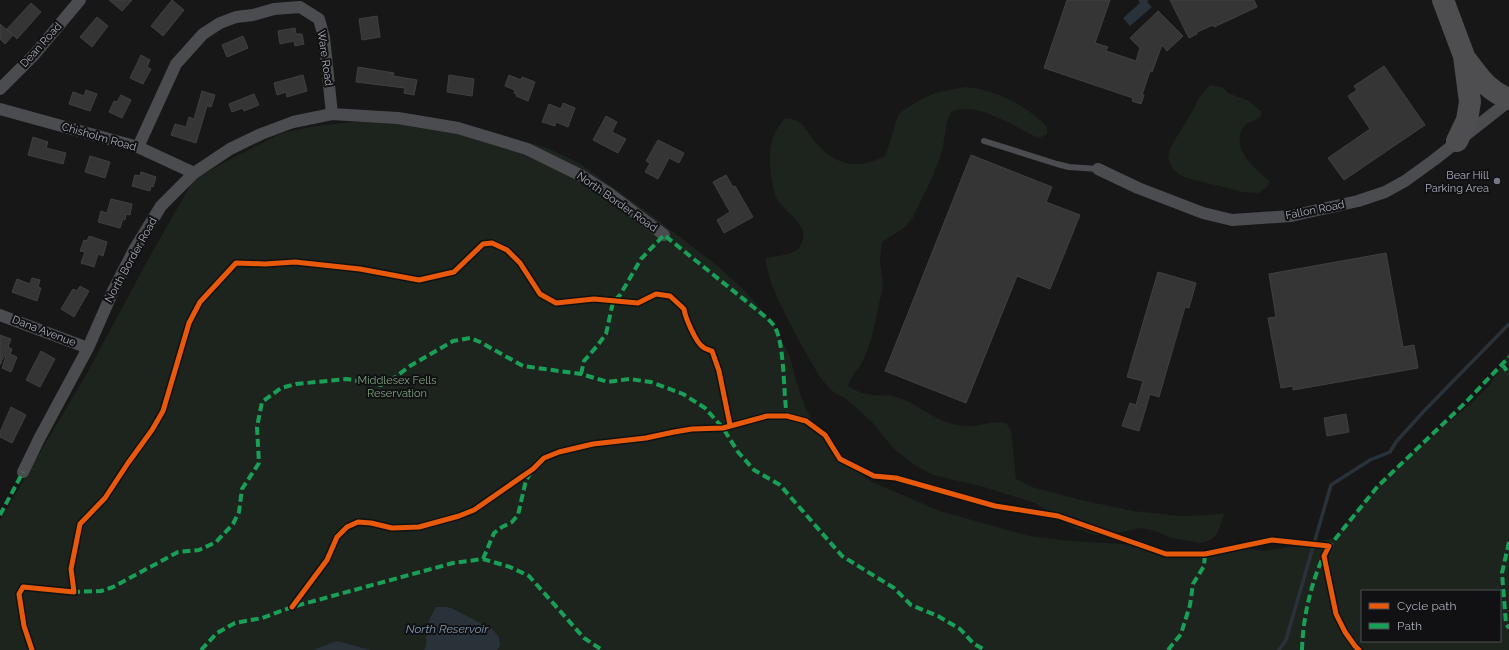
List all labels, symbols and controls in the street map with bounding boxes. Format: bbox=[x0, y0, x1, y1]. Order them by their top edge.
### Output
street label: Dean Road bbox=[17, 20, 65, 70]
street label: Ware Road bbox=[315, 29, 335, 87]
street label: Chisholm Road bbox=[60, 120, 138, 154]
street label: North Border Road bbox=[574, 169, 660, 235]
place label: Bear Hill Parking Area bbox=[1425, 169, 1489, 195]
marker: Bear Hill Parking Area bbox=[1492, 176, 1502, 186]
street label: Fallon Road bbox=[1284, 198, 1346, 222]
street label: North Border Road bbox=[102, 215, 160, 305]
street label: Dana Avenue bbox=[10, 313, 78, 349]
park label: Middlesex Fells Reservation bbox=[358, 374, 436, 400]
legend bbox=[1361, 590, 1501, 642]
text: Cycle path bbox=[1397, 599, 1456, 613]
text: Path bbox=[1397, 619, 1422, 633]
water label: North Reservoir bbox=[406, 622, 489, 636]

